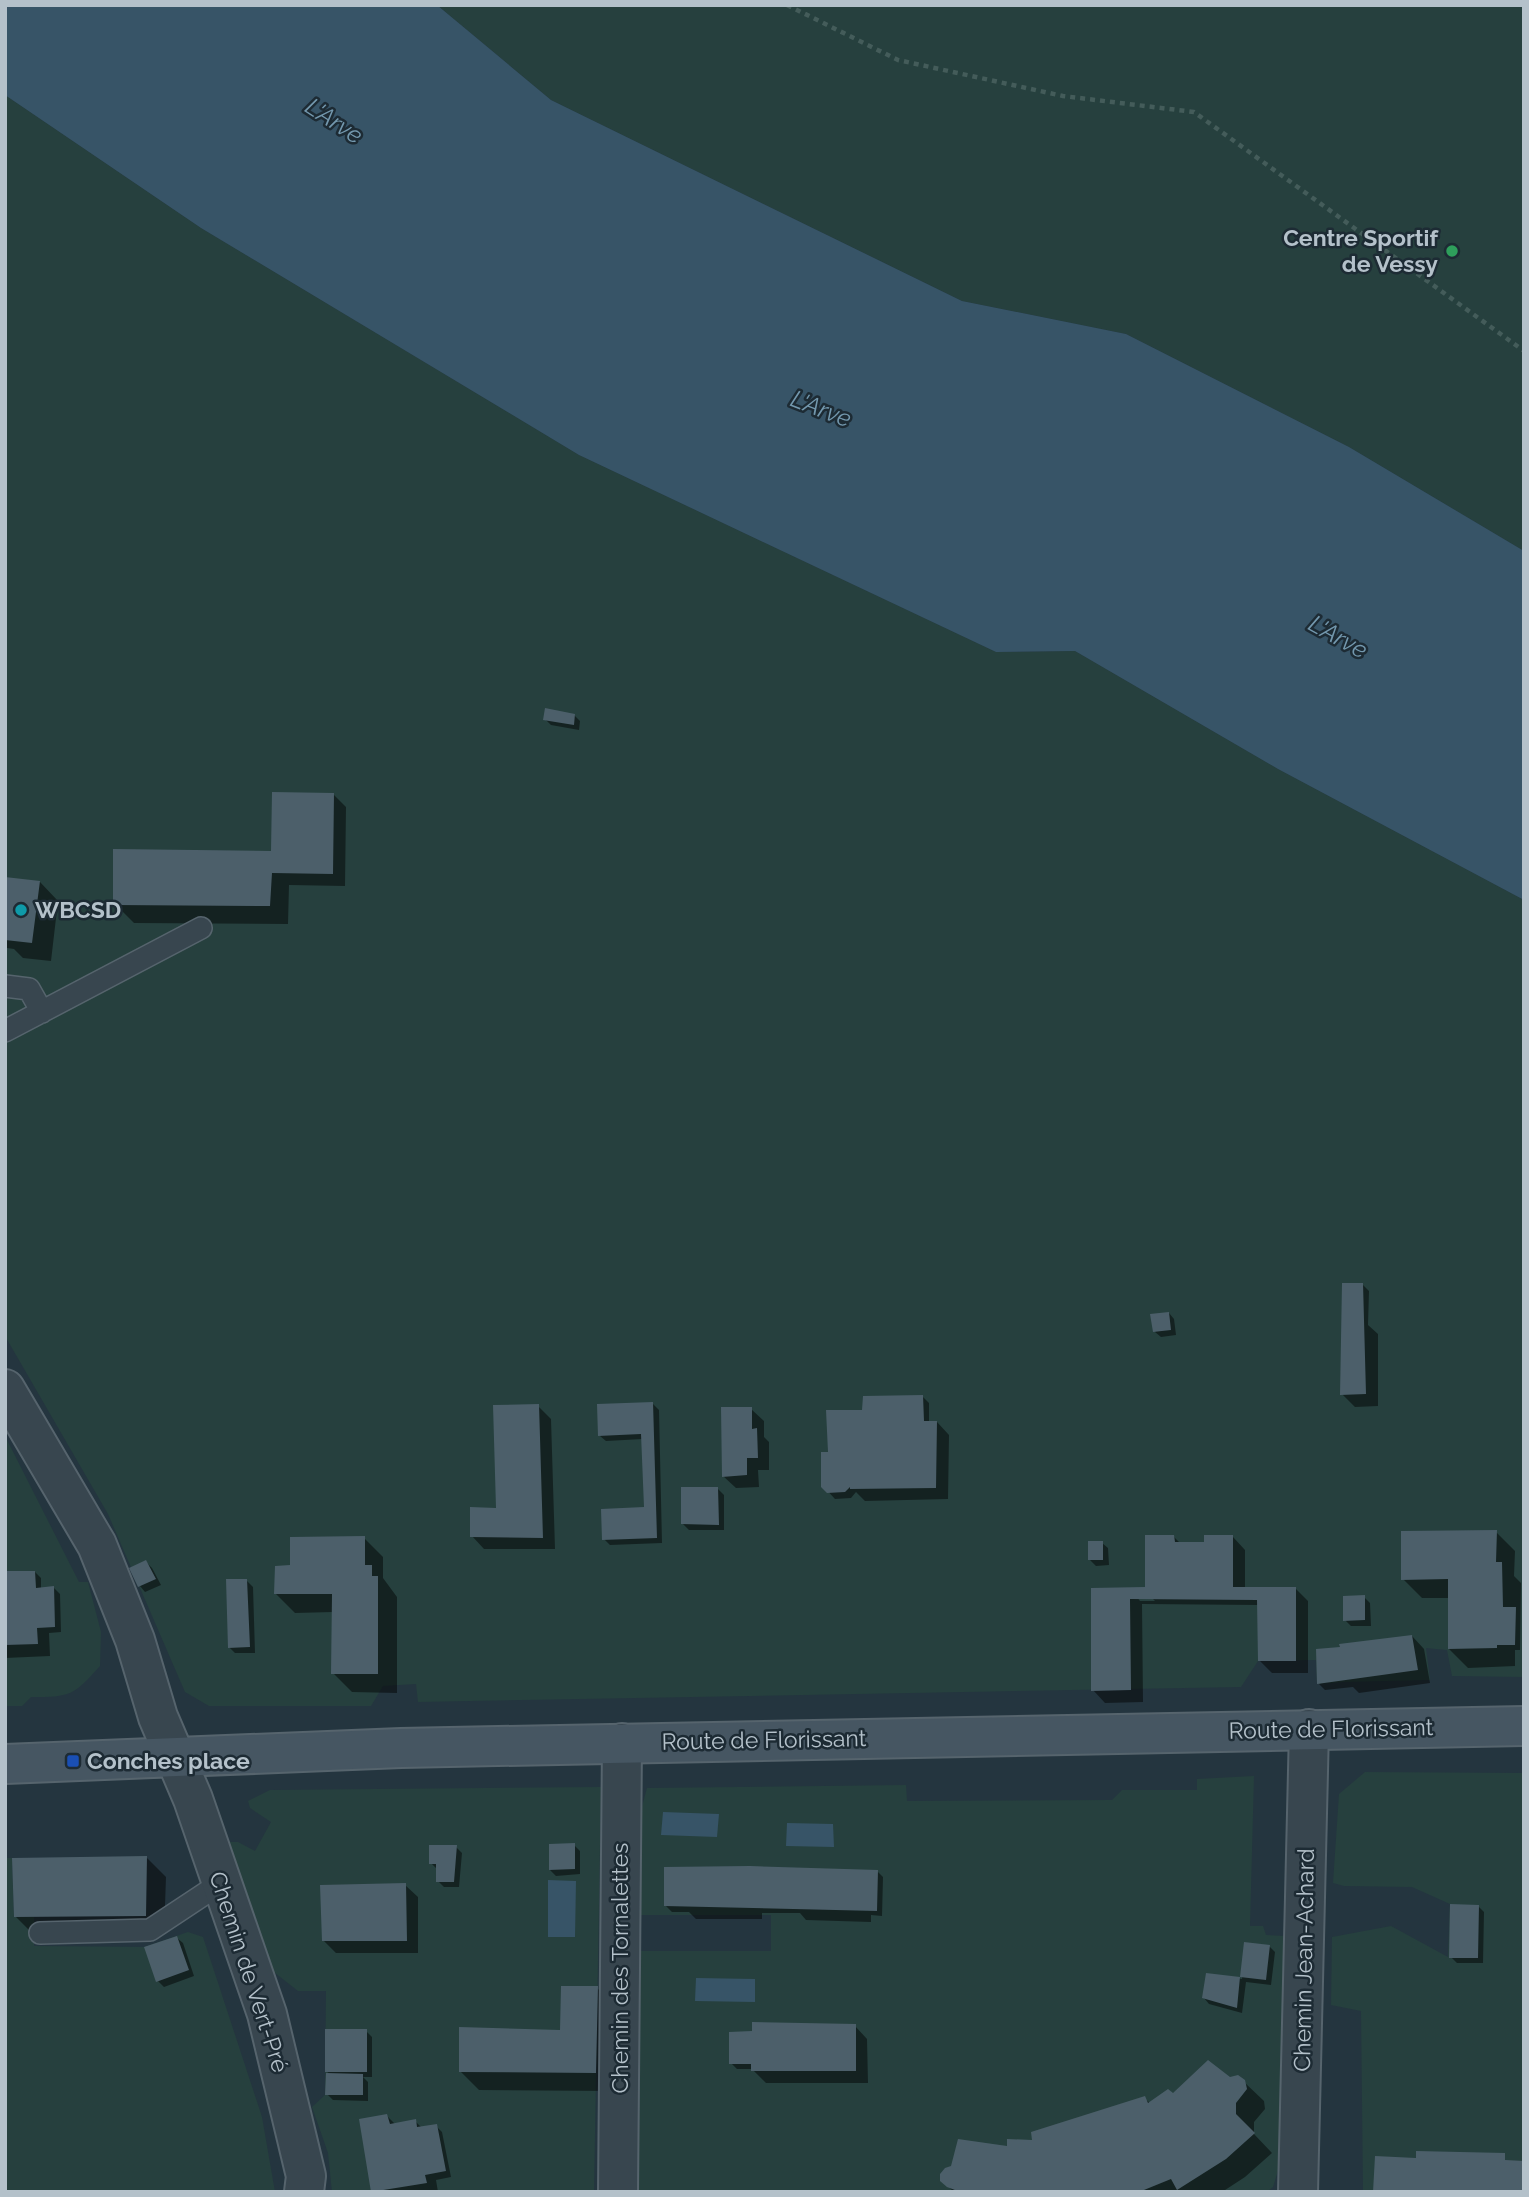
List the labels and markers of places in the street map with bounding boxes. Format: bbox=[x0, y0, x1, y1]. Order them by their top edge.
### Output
place label: Centre Sportif de Vessy bbox=[1283, 224, 1439, 277]
marker: Centre Sportif de Vessy bbox=[1444, 243, 1460, 259]
place label: WBCSD bbox=[35, 896, 121, 923]
marker: WBCSD bbox=[13, 902, 29, 918]
place label: Conches place bbox=[87, 1747, 250, 1774]
marker: Conches place bbox=[65, 1753, 81, 1769]

